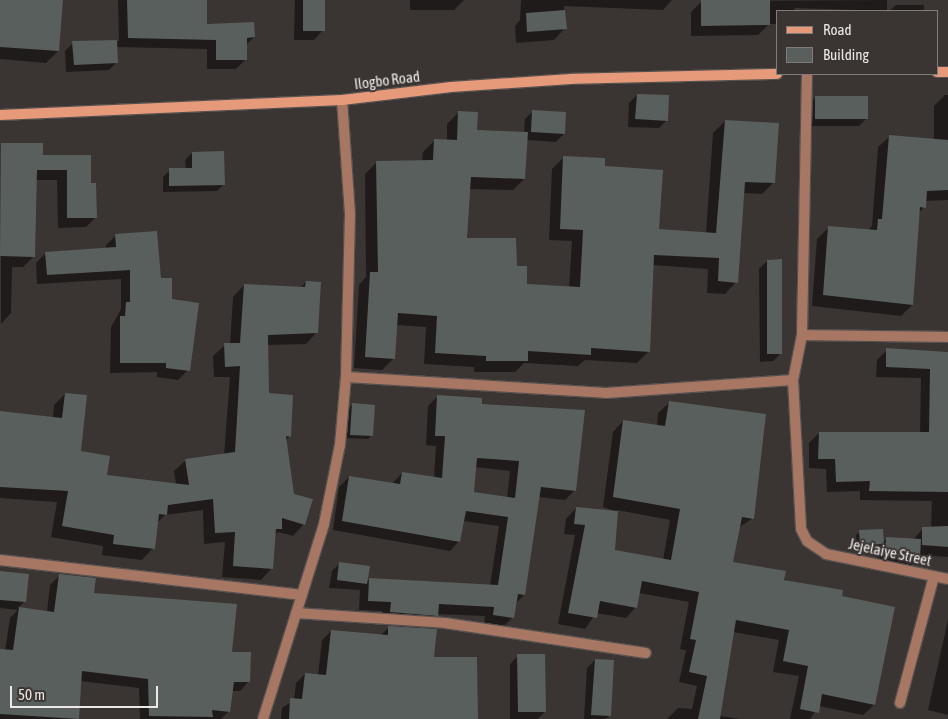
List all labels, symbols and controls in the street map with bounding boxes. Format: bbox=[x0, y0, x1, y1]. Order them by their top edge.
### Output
legend bbox=[776, 10, 938, 75]
text: Road bbox=[823, 21, 852, 38]
text: Building bbox=[823, 46, 869, 63]
street label: Ilogbo Road bbox=[353, 67, 421, 93]
street label: Jejelaiye Street bbox=[847, 534, 933, 570]
scale bar bbox=[12, 676, 160, 708]
text: 50 m bbox=[18, 686, 45, 703]

